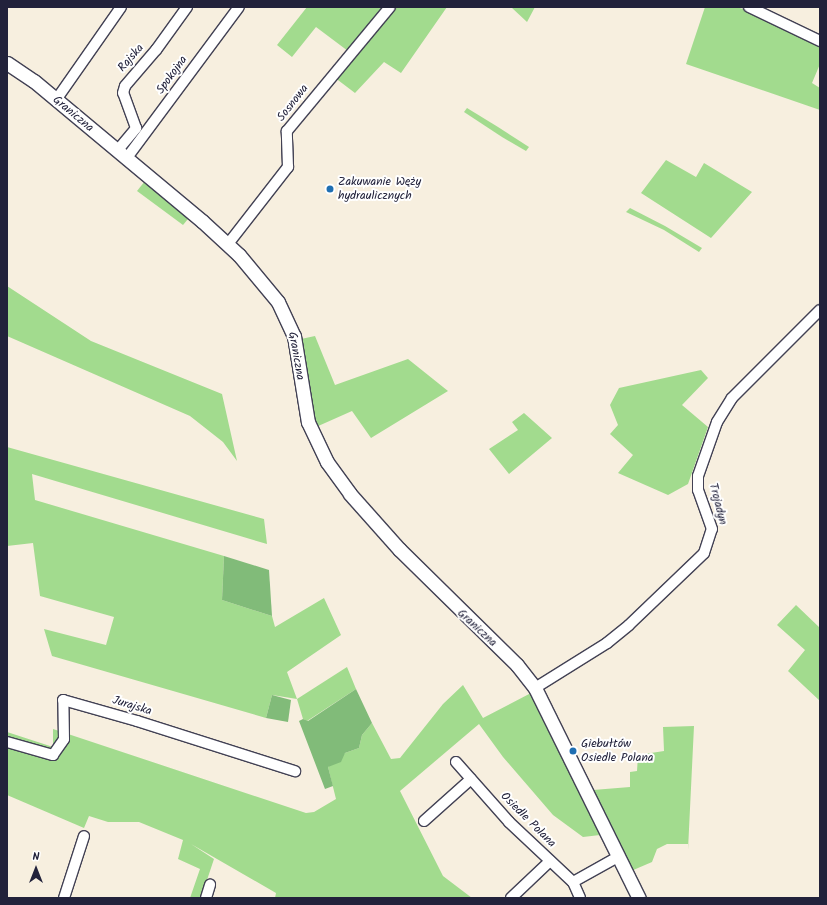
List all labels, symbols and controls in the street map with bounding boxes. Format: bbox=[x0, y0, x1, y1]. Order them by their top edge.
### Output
street label: Rajska bbox=[115, 41, 147, 75]
street label: Spokojna bbox=[153, 53, 191, 97]
street label: Sosnowa bbox=[274, 82, 312, 124]
street label: Graniczna bbox=[50, 93, 96, 135]
place label: Zakuwanie Węży hydraulicznych bbox=[338, 175, 421, 203]
marker: Zakuwanie Węży hydraulicznych bbox=[325, 184, 335, 194]
street label: Graniczna bbox=[285, 331, 307, 381]
street label: Trojadyn bbox=[706, 482, 730, 526]
street label: Graniczna bbox=[454, 606, 500, 650]
street label: Jurajska bbox=[111, 693, 153, 719]
place label: Giebułtów Osiedle Polana bbox=[581, 737, 653, 765]
marker: Giebułtów Osiedle Polana bbox=[568, 746, 578, 756]
street label: Osiedle Polana bbox=[497, 789, 559, 851]
text: N bbox=[33, 848, 39, 866]
north arrow bbox=[16, 849, 56, 889]

